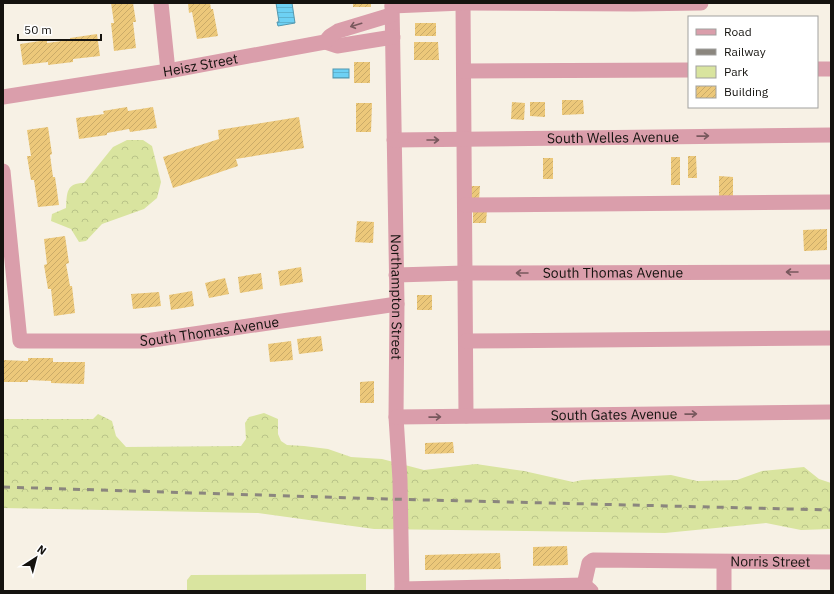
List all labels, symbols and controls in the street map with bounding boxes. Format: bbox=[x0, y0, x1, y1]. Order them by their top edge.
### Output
scale bar bbox=[18, 16, 101, 42]
legend bbox=[688, 16, 818, 108]
text: 50 m bbox=[24, 22, 52, 37]
one-way arrow bbox=[350, 22, 363, 29]
text: Road bbox=[724, 24, 752, 39]
text: Railway bbox=[724, 44, 766, 59]
street label: Heisz Street bbox=[162, 49, 240, 81]
text: Park bbox=[724, 64, 749, 79]
text: Building bbox=[724, 84, 769, 99]
street label: South Welles Avenue bbox=[547, 128, 680, 147]
one-way arrow bbox=[696, 132, 709, 140]
one-way arrow bbox=[426, 136, 439, 144]
street label: Northampton Street bbox=[387, 234, 406, 360]
street label: South Thomas Avenue bbox=[543, 263, 684, 282]
one-way arrow bbox=[786, 268, 799, 276]
one-way arrow bbox=[516, 269, 529, 277]
street label: South Thomas Avenue bbox=[140, 312, 281, 350]
street label: South Gates Avenue bbox=[550, 405, 678, 424]
one-way arrow bbox=[684, 410, 697, 418]
one-way arrow bbox=[428, 413, 441, 421]
north arrow bbox=[16, 538, 56, 578]
text: N bbox=[35, 542, 49, 558]
street label: Norris Street bbox=[730, 552, 811, 571]

